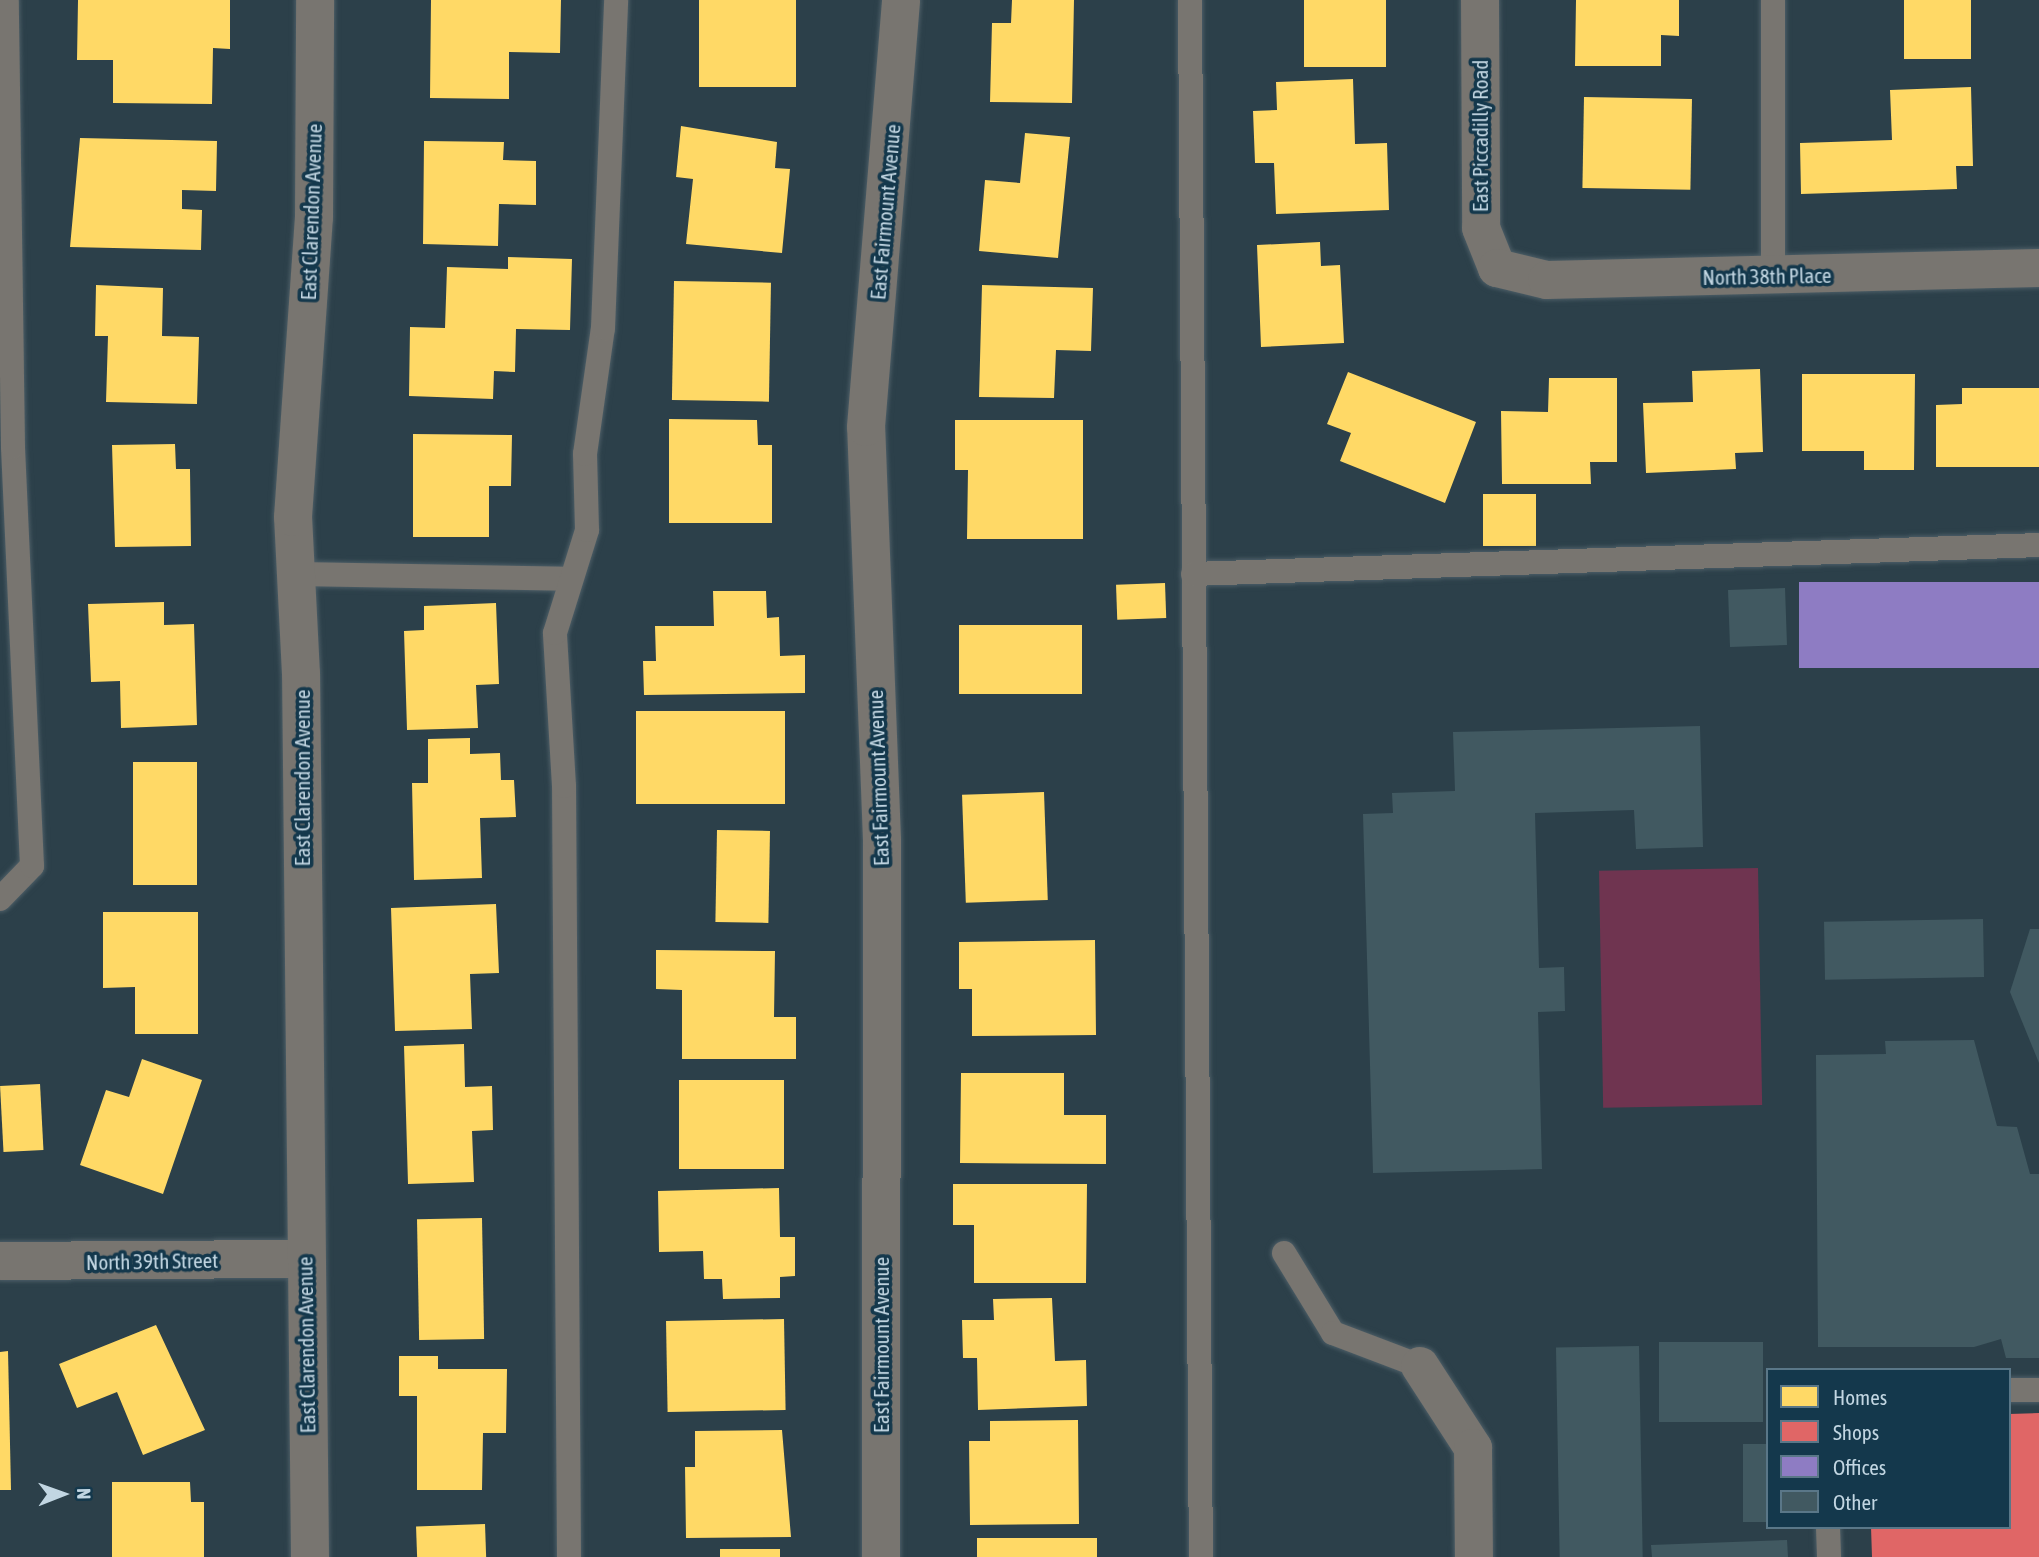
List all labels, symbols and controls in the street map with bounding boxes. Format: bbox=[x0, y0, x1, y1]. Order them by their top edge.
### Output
street label: East Piccadilly Road bbox=[1467, 60, 1493, 212]
street label: East Clarendon Avenue bbox=[295, 123, 327, 301]
street label: East Fairmount Avenue bbox=[865, 123, 905, 301]
street label: North 38th Place bbox=[1702, 262, 1832, 290]
street label: East Fairmount Avenue bbox=[862, 689, 894, 867]
street label: East Clarendon Avenue bbox=[289, 690, 315, 866]
street label: North 39th Street bbox=[86, 1247, 218, 1275]
street label: East Clarendon Avenue bbox=[292, 1256, 320, 1434]
street label: East Fairmount Avenue bbox=[868, 1257, 894, 1433]
legend bbox=[1766, 1368, 2011, 1529]
text: Homes bbox=[1833, 1385, 1887, 1409]
text: Shops bbox=[1833, 1420, 1879, 1444]
text: Offices bbox=[1833, 1455, 1886, 1479]
north arrow bbox=[28, 1459, 98, 1529]
text: N bbox=[73, 1488, 95, 1499]
text: Other bbox=[1833, 1490, 1877, 1514]

